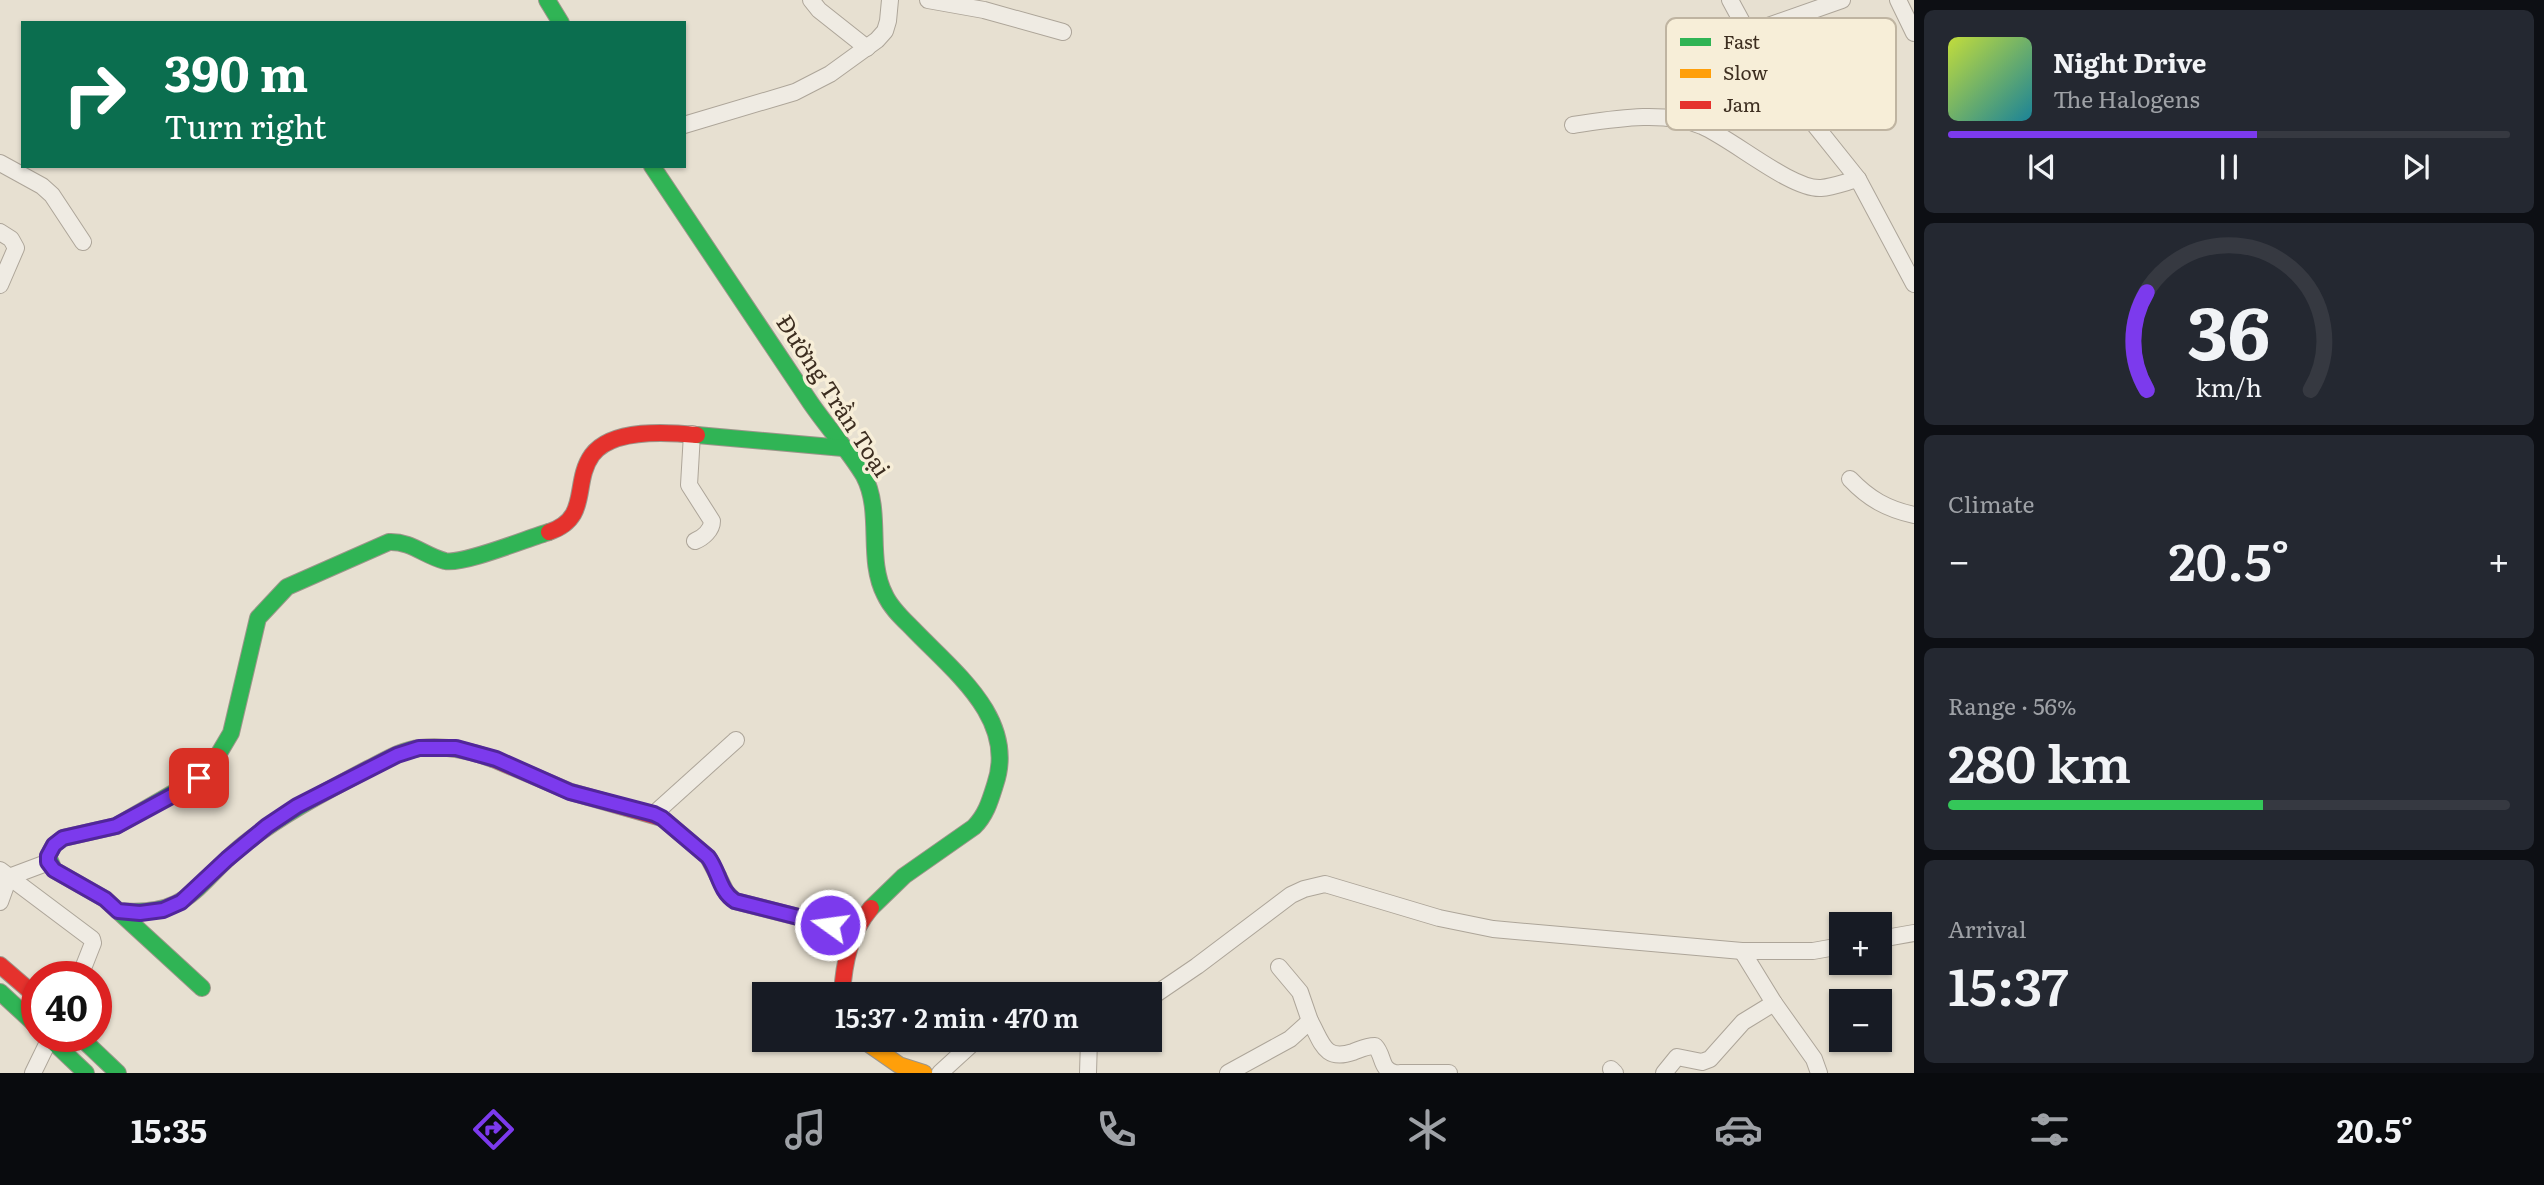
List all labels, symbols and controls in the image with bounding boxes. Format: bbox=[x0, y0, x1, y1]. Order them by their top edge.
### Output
legend bbox=[1666, 18, 1896, 130]
text: Fast bbox=[1723, 27, 1760, 55]
text: 390 m bbox=[164, 34, 308, 107]
text: Night Drive bbox=[2053, 42, 2207, 81]
icon: right bbox=[49, 49, 140, 140]
text: Slow bbox=[1723, 58, 1768, 86]
text: The Halogens bbox=[2053, 81, 2200, 115]
text: Jam bbox=[1723, 90, 1761, 118]
text: Turn right bbox=[164, 101, 326, 149]
icon: previous bbox=[2023, 148, 2061, 186]
icon: pause bbox=[2210, 148, 2248, 186]
icon: next bbox=[2397, 148, 2435, 186]
text: 36 bbox=[2187, 274, 2271, 382]
street label: Đường Trần Toại bbox=[769, 307, 900, 483]
text: km/h bbox=[2196, 368, 2262, 405]
text: Climate bbox=[1948, 486, 2034, 520]
text: 20.5° bbox=[2168, 520, 2290, 597]
text: − bbox=[1948, 530, 1970, 587]
text: + bbox=[2488, 530, 2510, 587]
text: Range · 56% bbox=[1948, 688, 2077, 722]
text: 280 km bbox=[1948, 722, 2131, 799]
pin bbox=[169, 748, 229, 808]
icon: arrive bbox=[180, 759, 218, 797]
position arrow bbox=[793, 888, 867, 962]
text: Arrival bbox=[1948, 911, 2027, 945]
map controls bbox=[1829, 912, 1892, 1052]
button: + bbox=[1829, 912, 1892, 975]
text: 15:37 bbox=[1948, 945, 2069, 1022]
speed limit sign: 40 bbox=[21, 961, 112, 1052]
button: − bbox=[1829, 989, 1892, 1052]
text: 15:37 · 2 min · 470 m bbox=[835, 997, 1079, 1036]
text: 15:35 bbox=[131, 1105, 207, 1153]
icon: directions bbox=[469, 1105, 518, 1154]
icon: music bbox=[781, 1105, 830, 1154]
icon: phone bbox=[1092, 1105, 1141, 1154]
icon: climate bbox=[1403, 1105, 1452, 1154]
icon: car bbox=[1714, 1105, 1763, 1154]
icon: filters bbox=[2025, 1105, 2074, 1154]
text: 20.5° bbox=[2337, 1105, 2413, 1153]

